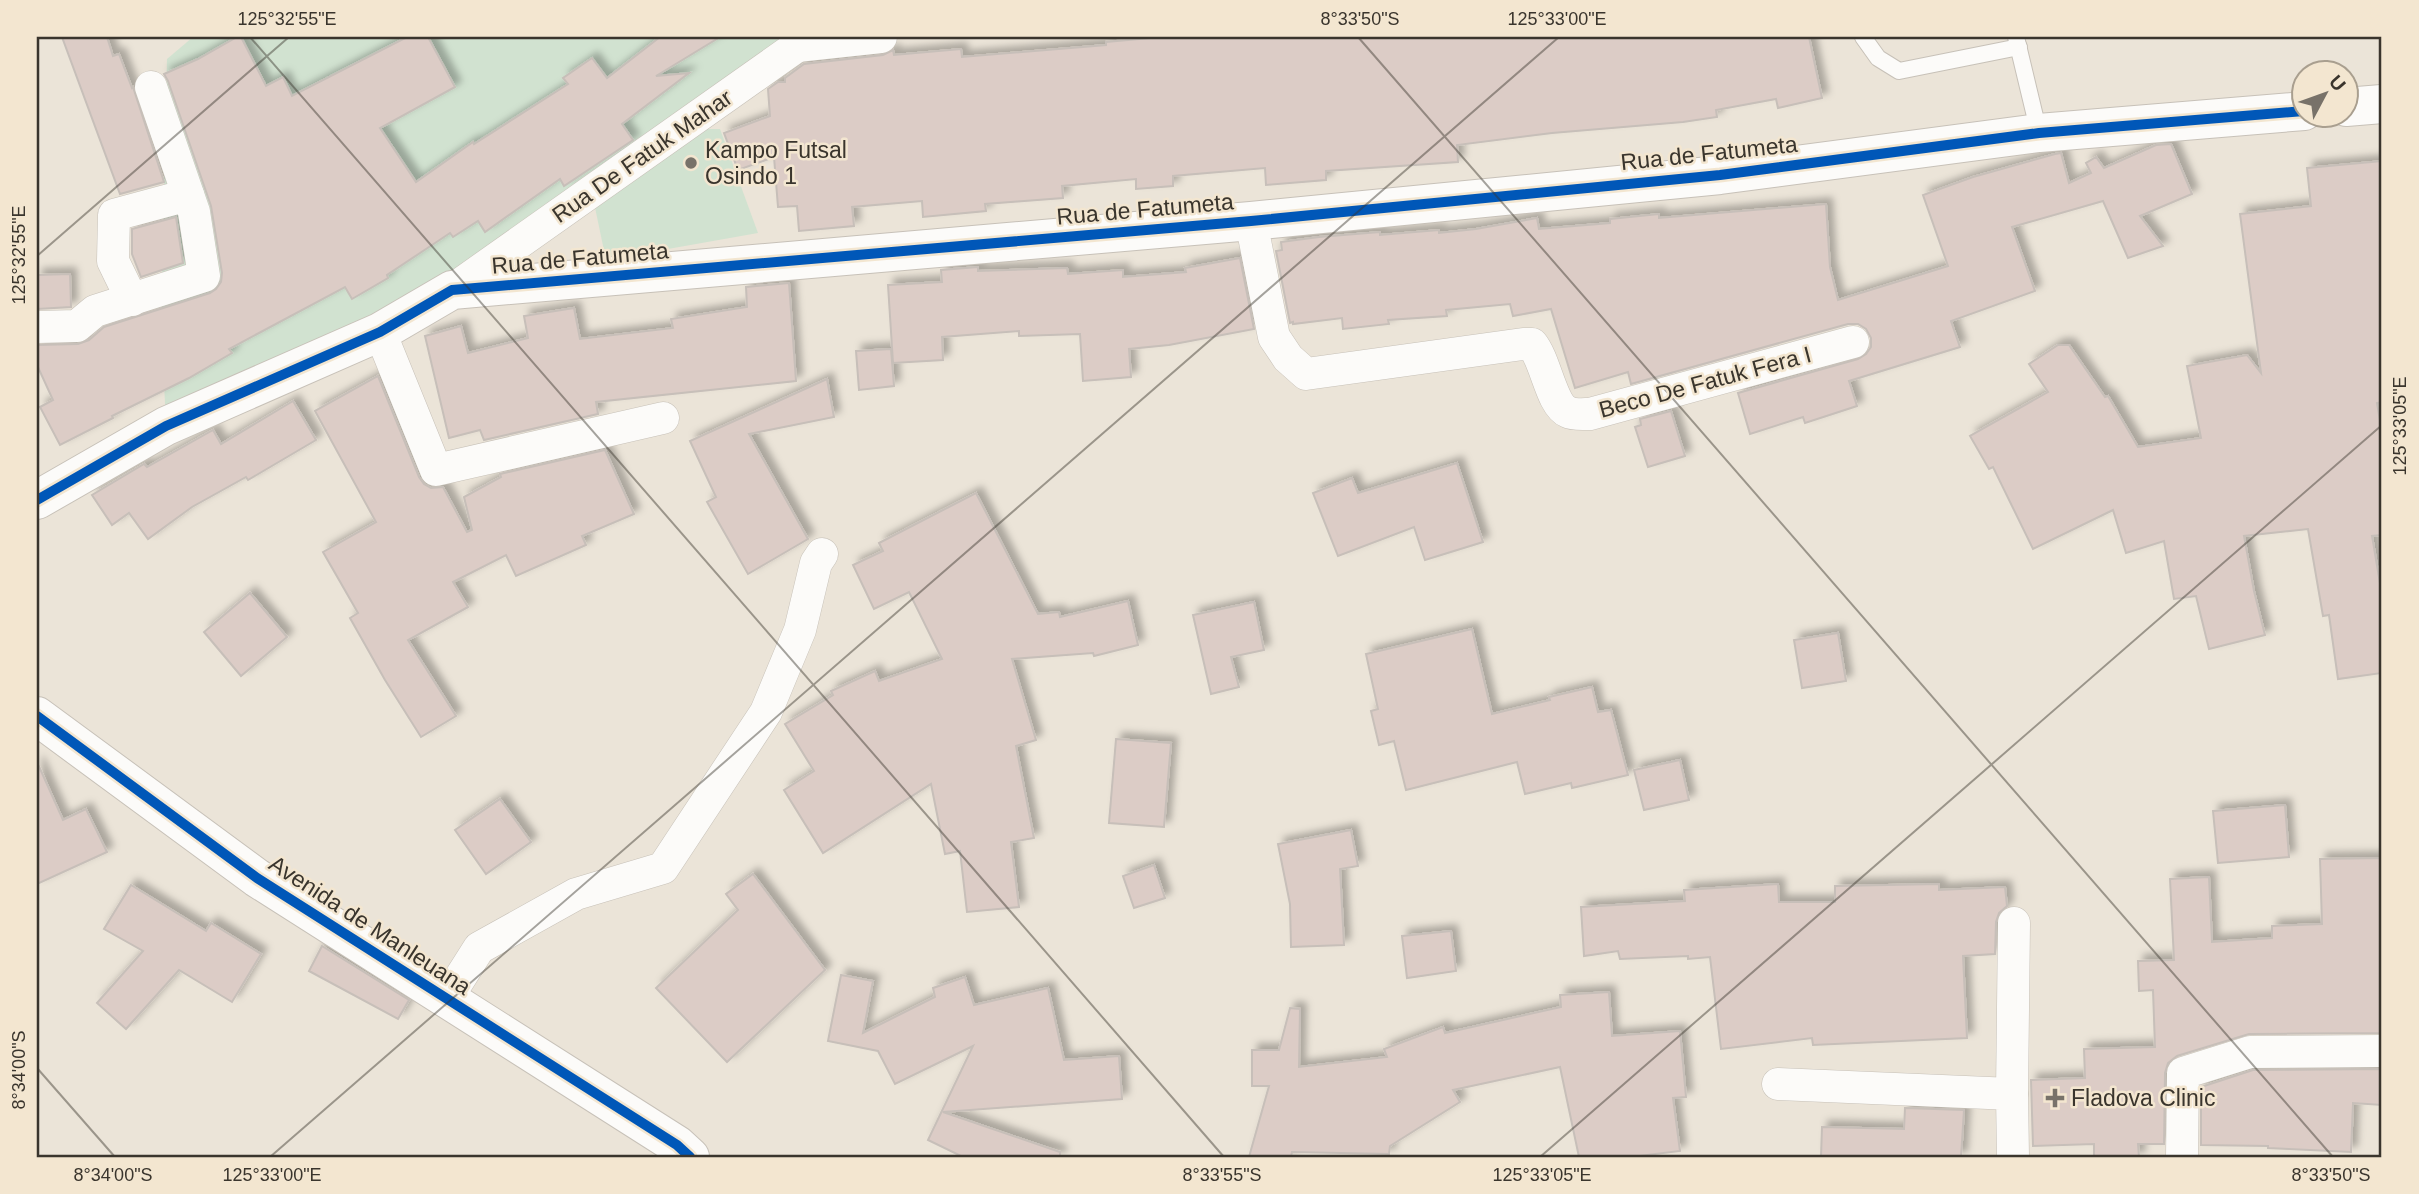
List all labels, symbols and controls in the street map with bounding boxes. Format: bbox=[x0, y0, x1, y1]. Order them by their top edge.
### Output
text: 125°32'55"E bbox=[237, 9, 337, 29]
text: 8°33'50"S bbox=[1320, 9, 1400, 29]
text: 125°33'00"E bbox=[1507, 9, 1607, 29]
north arrow bbox=[2290, 60, 2360, 130]
text: U bbox=[2325, 71, 2350, 95]
street label: Rua De Fatuk Mahar bbox=[547, 84, 737, 228]
street label: Rua de Fatumeta bbox=[1619, 131, 1799, 175]
place label: Kampo Futsal Osindo 1 bbox=[705, 137, 847, 189]
marker: Kampo Futsal Osindo 1 bbox=[683, 155, 699, 171]
street label: Rua de Fatumeta bbox=[1055, 188, 1235, 230]
text: 125°32'55"E bbox=[9, 205, 29, 305]
street label: Rua de Fatumeta bbox=[490, 237, 670, 279]
street label: Beco De Fatuk Fera I bbox=[1596, 341, 1814, 423]
text: 125°33'05"E bbox=[2390, 376, 2410, 476]
street label: Avenida de Manleuana bbox=[264, 850, 476, 1000]
text: 8°34'00"S bbox=[9, 1030, 29, 1110]
place label: Fladova Clinic bbox=[2071, 1085, 2215, 1111]
marker: Fladova Clinic bbox=[2045, 1088, 2065, 1108]
text: 8°34'00"S bbox=[73, 1165, 153, 1185]
text: 125°33'00"E bbox=[222, 1165, 322, 1185]
text: 8°33'55"S bbox=[1182, 1165, 1262, 1185]
text: 125°33'05"E bbox=[1492, 1165, 1592, 1185]
text: 8°33'50"S bbox=[2291, 1165, 2371, 1185]

